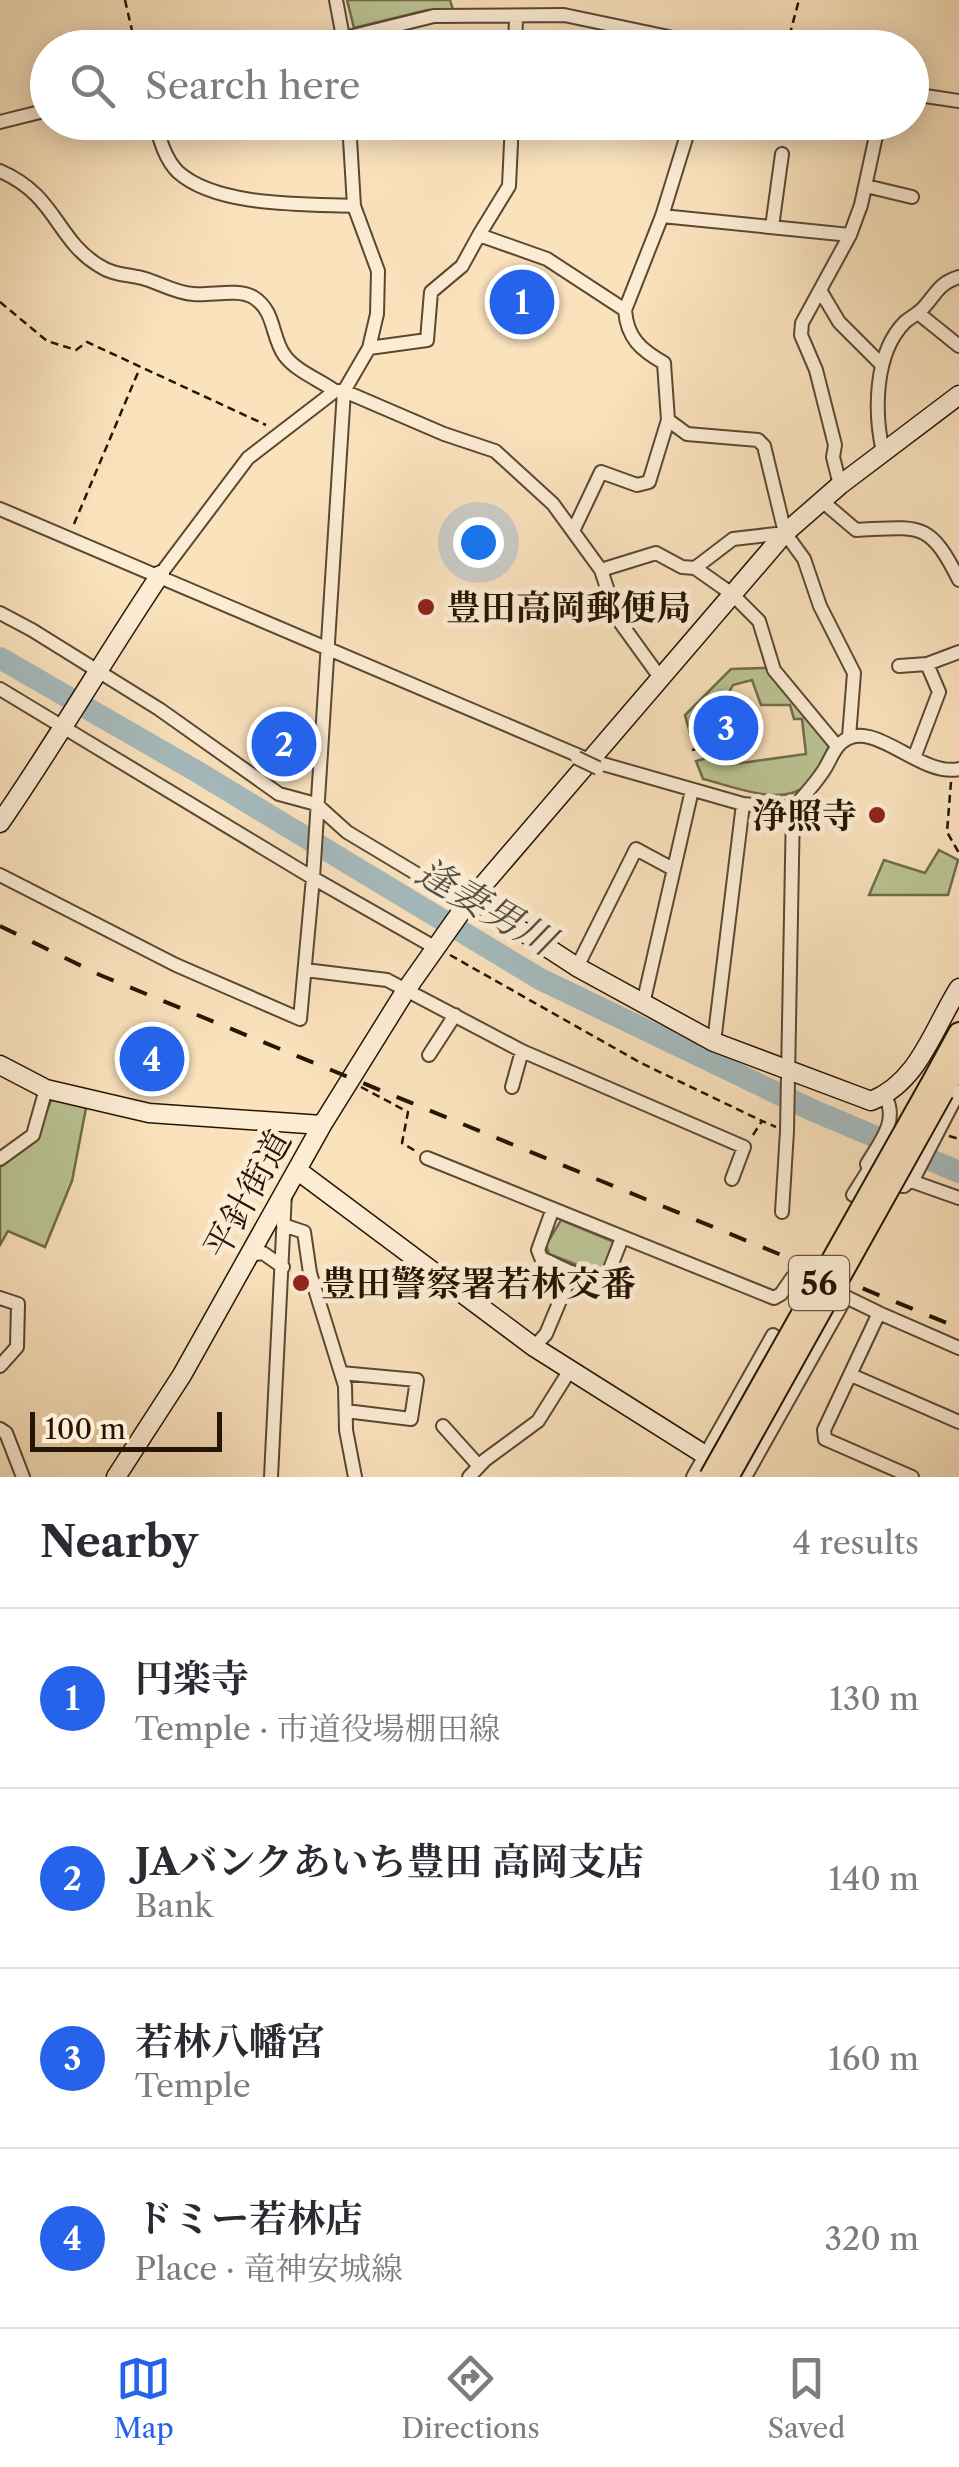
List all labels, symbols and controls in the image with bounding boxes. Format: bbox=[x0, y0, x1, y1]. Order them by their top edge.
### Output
search box bbox=[30, 30, 929, 140]
icon: search bbox=[65, 58, 120, 113]
text: Search here bbox=[145, 62, 360, 109]
pin: 1 bbox=[490, 264, 554, 340]
your location bbox=[453, 517, 504, 568]
place label: 豊田高岡郵便局 bbox=[446, 586, 691, 629]
marker: 豊田高岡郵便局 bbox=[415, 596, 437, 618]
pin: 3 bbox=[694, 690, 758, 766]
pin: 2 bbox=[252, 706, 316, 782]
place label: 浄照寺 bbox=[752, 794, 857, 837]
marker: 浄照寺 bbox=[866, 804, 888, 826]
water label: 逢妻男川 bbox=[408, 848, 567, 966]
pin: 4 bbox=[120, 1022, 184, 1096]
street label: 平針街道 bbox=[194, 1122, 300, 1266]
road number: 56 bbox=[789, 1256, 849, 1310]
place label: 豊田警察署若林交番 bbox=[321, 1262, 636, 1305]
marker: 豊田警察署若林交番 bbox=[290, 1272, 312, 1294]
scale bar bbox=[30, 1407, 222, 1452]
text: 100 m bbox=[45, 1412, 126, 1446]
text: Nearby bbox=[40, 1516, 198, 1568]
text: 4 results bbox=[793, 1523, 919, 1562]
text: 円楽寺 bbox=[135, 1655, 249, 1702]
text: 1 bbox=[65, 1679, 80, 1718]
text: 130 m bbox=[829, 1679, 919, 1718]
text: Temple · 市道役場棚田線 bbox=[135, 1709, 501, 1748]
text: JAバンクあいち豊田 高岡支店 bbox=[135, 1838, 644, 1885]
text: 2 bbox=[63, 1859, 82, 1898]
text: 140 m bbox=[828, 1859, 919, 1898]
text: Bank bbox=[135, 1886, 213, 1925]
text: 若林八幡宮 bbox=[135, 2018, 325, 2065]
text: 3 bbox=[63, 2039, 82, 2078]
text: 160 m bbox=[828, 2039, 919, 2078]
text: Temple bbox=[135, 2066, 251, 2105]
text: ドミー若林店 bbox=[135, 2195, 363, 2242]
text: 4 bbox=[63, 2219, 82, 2258]
text: 320 m bbox=[824, 2219, 919, 2258]
text: Place · 竜神安城線 bbox=[135, 2249, 403, 2288]
tab: Map bbox=[114, 2351, 174, 2445]
tab: Directions bbox=[401, 2351, 540, 2445]
tab: Saved bbox=[767, 2351, 845, 2445]

